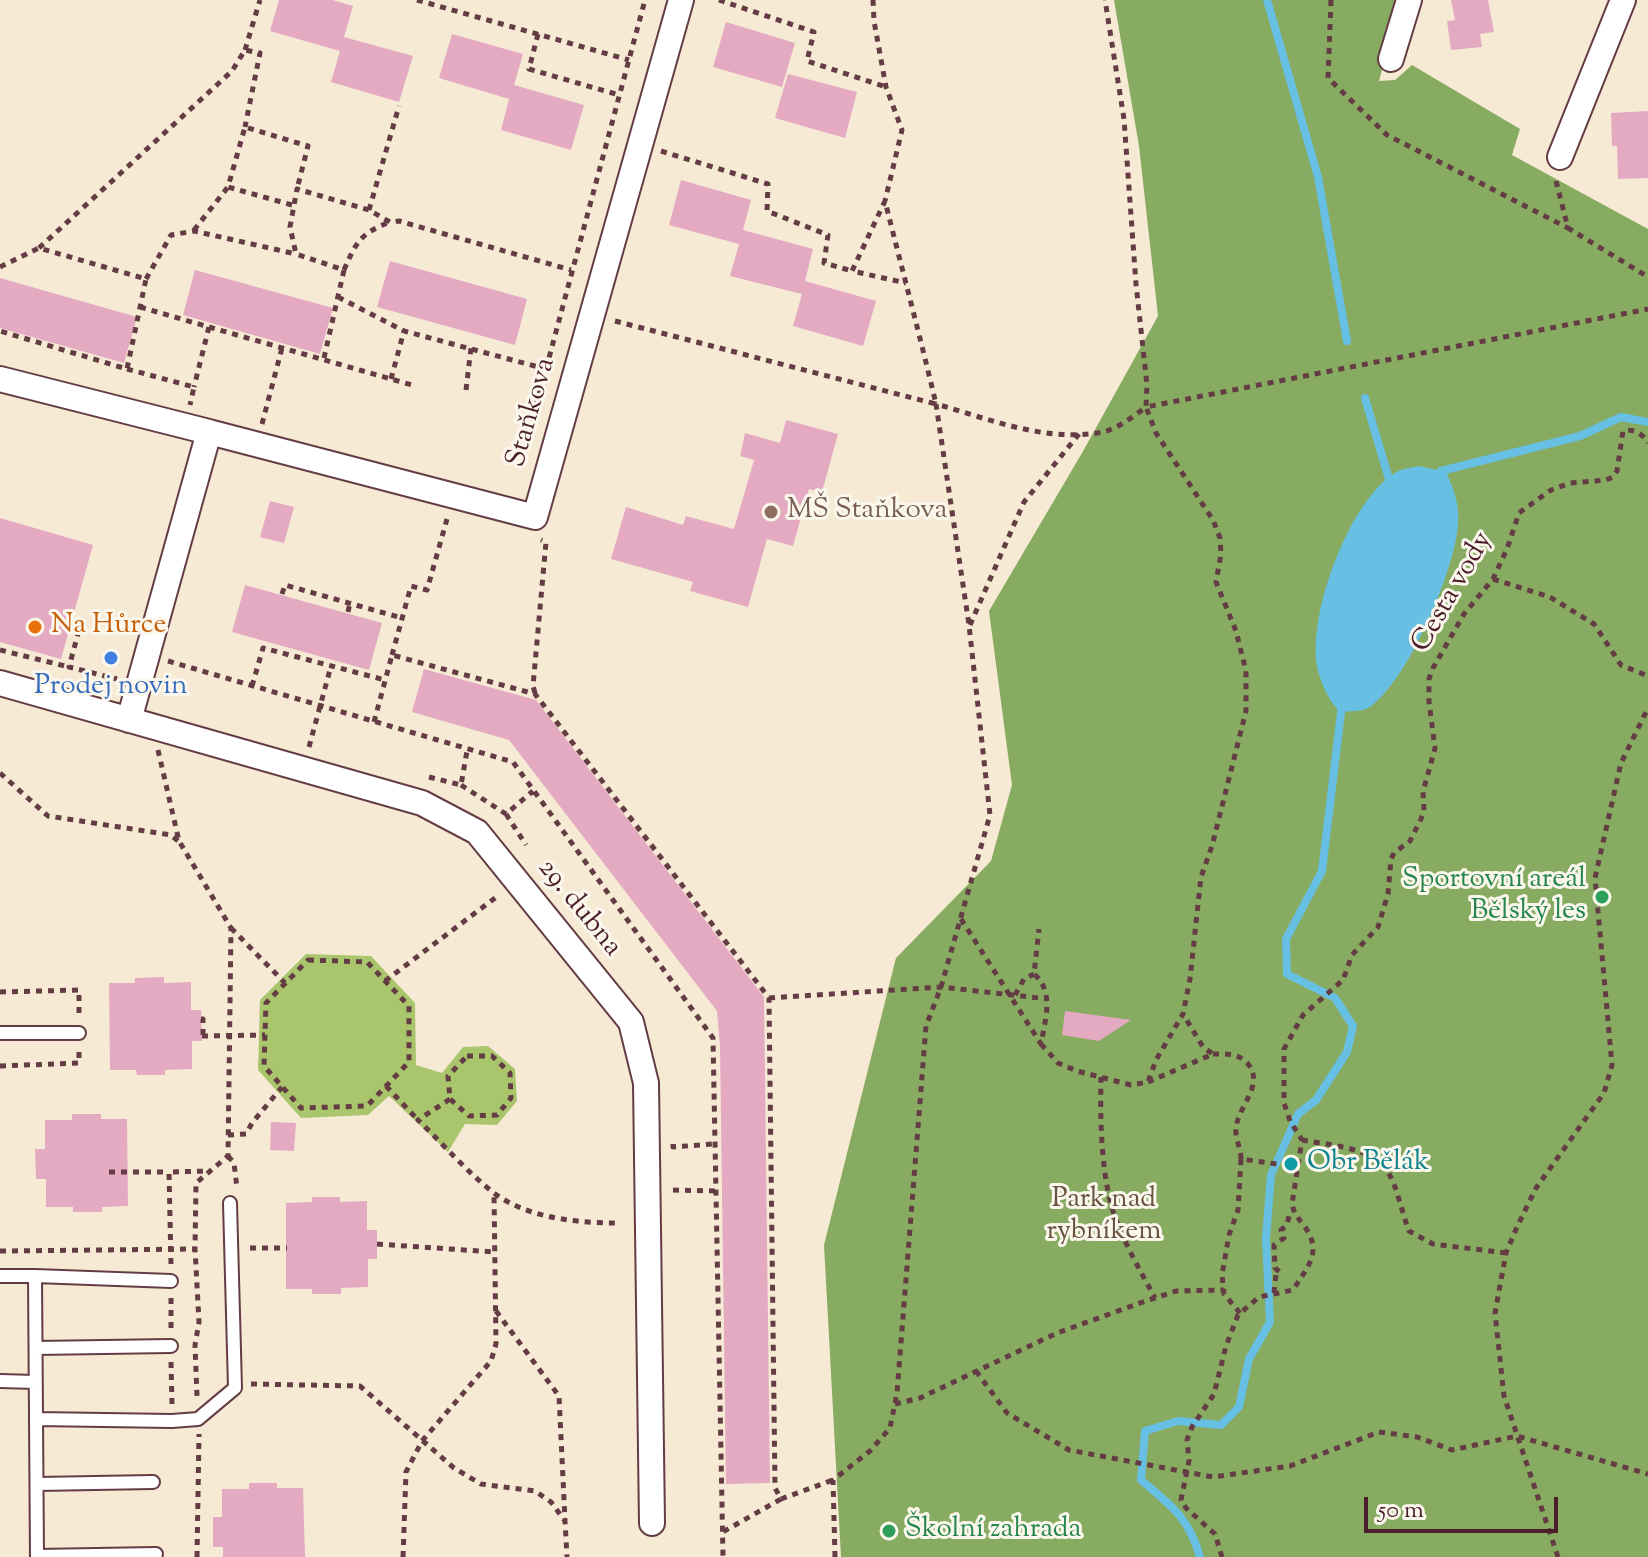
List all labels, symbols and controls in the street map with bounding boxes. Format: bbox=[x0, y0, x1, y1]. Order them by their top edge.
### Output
street label: Staňkova bbox=[501, 354, 565, 472]
place label: MŠ Staňkova bbox=[787, 495, 947, 529]
marker: MŠ Staňkova bbox=[762, 503, 780, 521]
street label: Cesta vody bbox=[1406, 527, 1502, 659]
place label: Na Hůrce bbox=[51, 610, 167, 644]
marker: Na Hůrce bbox=[26, 618, 44, 636]
marker: Prodej novin bbox=[102, 649, 120, 667]
place label: Prodej novin bbox=[34, 671, 188, 705]
street label: 29. dubna bbox=[528, 853, 628, 965]
place label: Sportovní areál Bělský les bbox=[1402, 864, 1586, 930]
marker: Sportovní areál Bělský les bbox=[1593, 888, 1611, 906]
place label: Obr Bělák bbox=[1307, 1147, 1429, 1181]
marker: Obr Bělák bbox=[1282, 1155, 1300, 1173]
park label: Park nad rybníkem bbox=[1047, 1184, 1161, 1250]
scale bar bbox=[1368, 1481, 1562, 1531]
text: 50 m bbox=[1378, 1494, 1424, 1528]
place label: Školní zahrada bbox=[905, 1514, 1081, 1548]
marker: Školní zahrada bbox=[880, 1522, 898, 1540]

